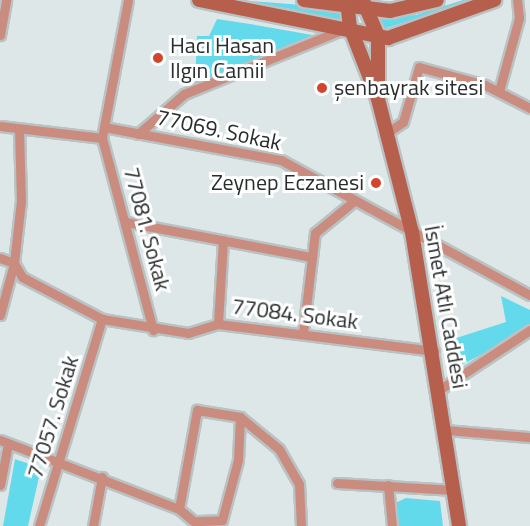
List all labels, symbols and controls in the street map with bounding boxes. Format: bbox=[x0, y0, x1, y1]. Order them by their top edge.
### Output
place label: Hacı Hasan Ilgın Camii bbox=[170, 32, 274, 84]
marker: Hacı Hasan Ilgın Camii bbox=[151, 51, 165, 65]
place label: şenbayrak sitesi bbox=[334, 75, 483, 101]
marker: şenbayrak sitesi bbox=[315, 81, 329, 95]
street label: 77069. Sokak bbox=[154, 104, 284, 156]
street label: 77081. Sokak bbox=[118, 164, 176, 294]
place label: Zeynep Eczanesi bbox=[211, 170, 364, 196]
marker: Zeynep Eczanesi bbox=[369, 176, 383, 190]
street label: İsmet Atlı Caddesi bbox=[419, 223, 473, 391]
street label: 77084. Sokak bbox=[230, 293, 360, 335]
street label: 77057. Sokak bbox=[22, 353, 84, 481]

